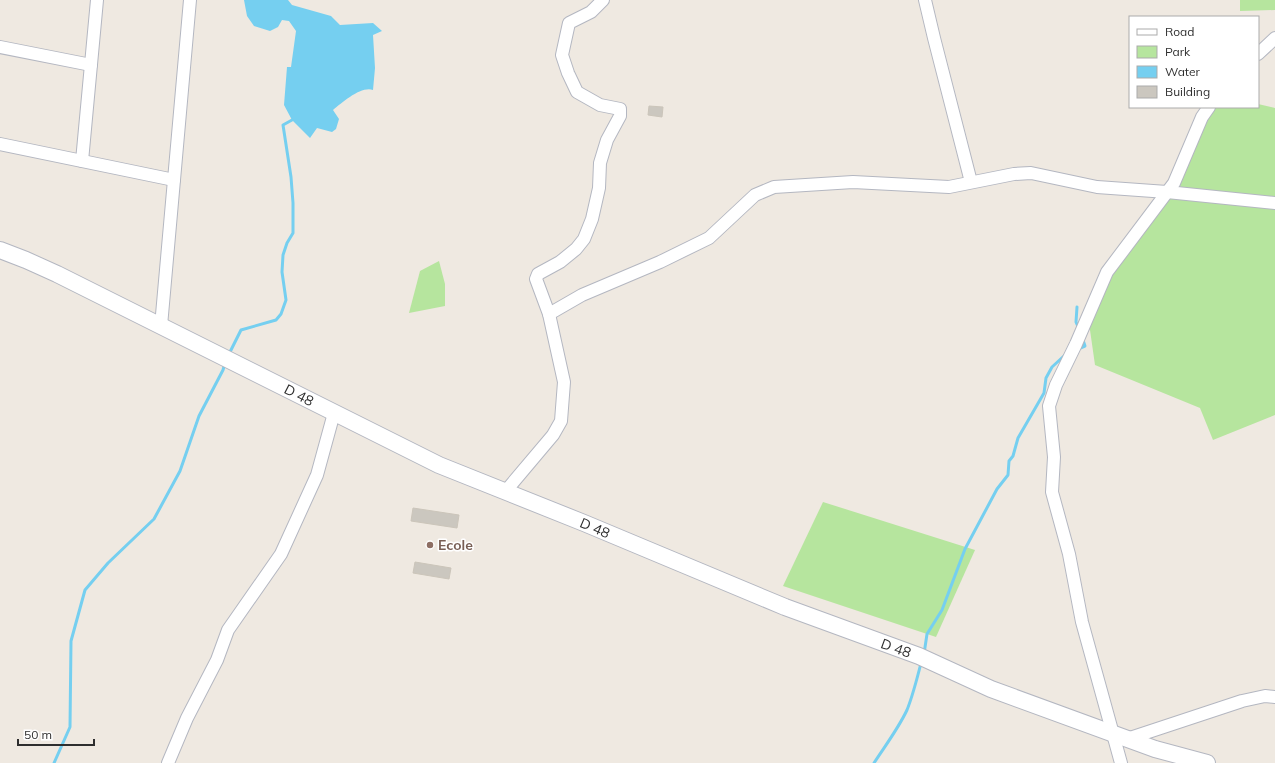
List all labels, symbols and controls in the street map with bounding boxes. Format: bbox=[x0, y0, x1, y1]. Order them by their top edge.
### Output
legend bbox=[1129, 16, 1259, 108]
text: Road bbox=[1165, 24, 1194, 39]
text: Park bbox=[1165, 44, 1191, 59]
text: Water bbox=[1165, 64, 1201, 79]
text: Building bbox=[1165, 84, 1210, 99]
street label: D 48 bbox=[281, 380, 317, 410]
street label: D 48 bbox=[577, 514, 613, 542]
place label: Ecole bbox=[438, 536, 473, 554]
marker: Ecole bbox=[425, 540, 435, 550]
street label: D 48 bbox=[878, 634, 914, 662]
scale bar bbox=[18, 721, 94, 747]
text: 50 m bbox=[24, 727, 52, 742]

